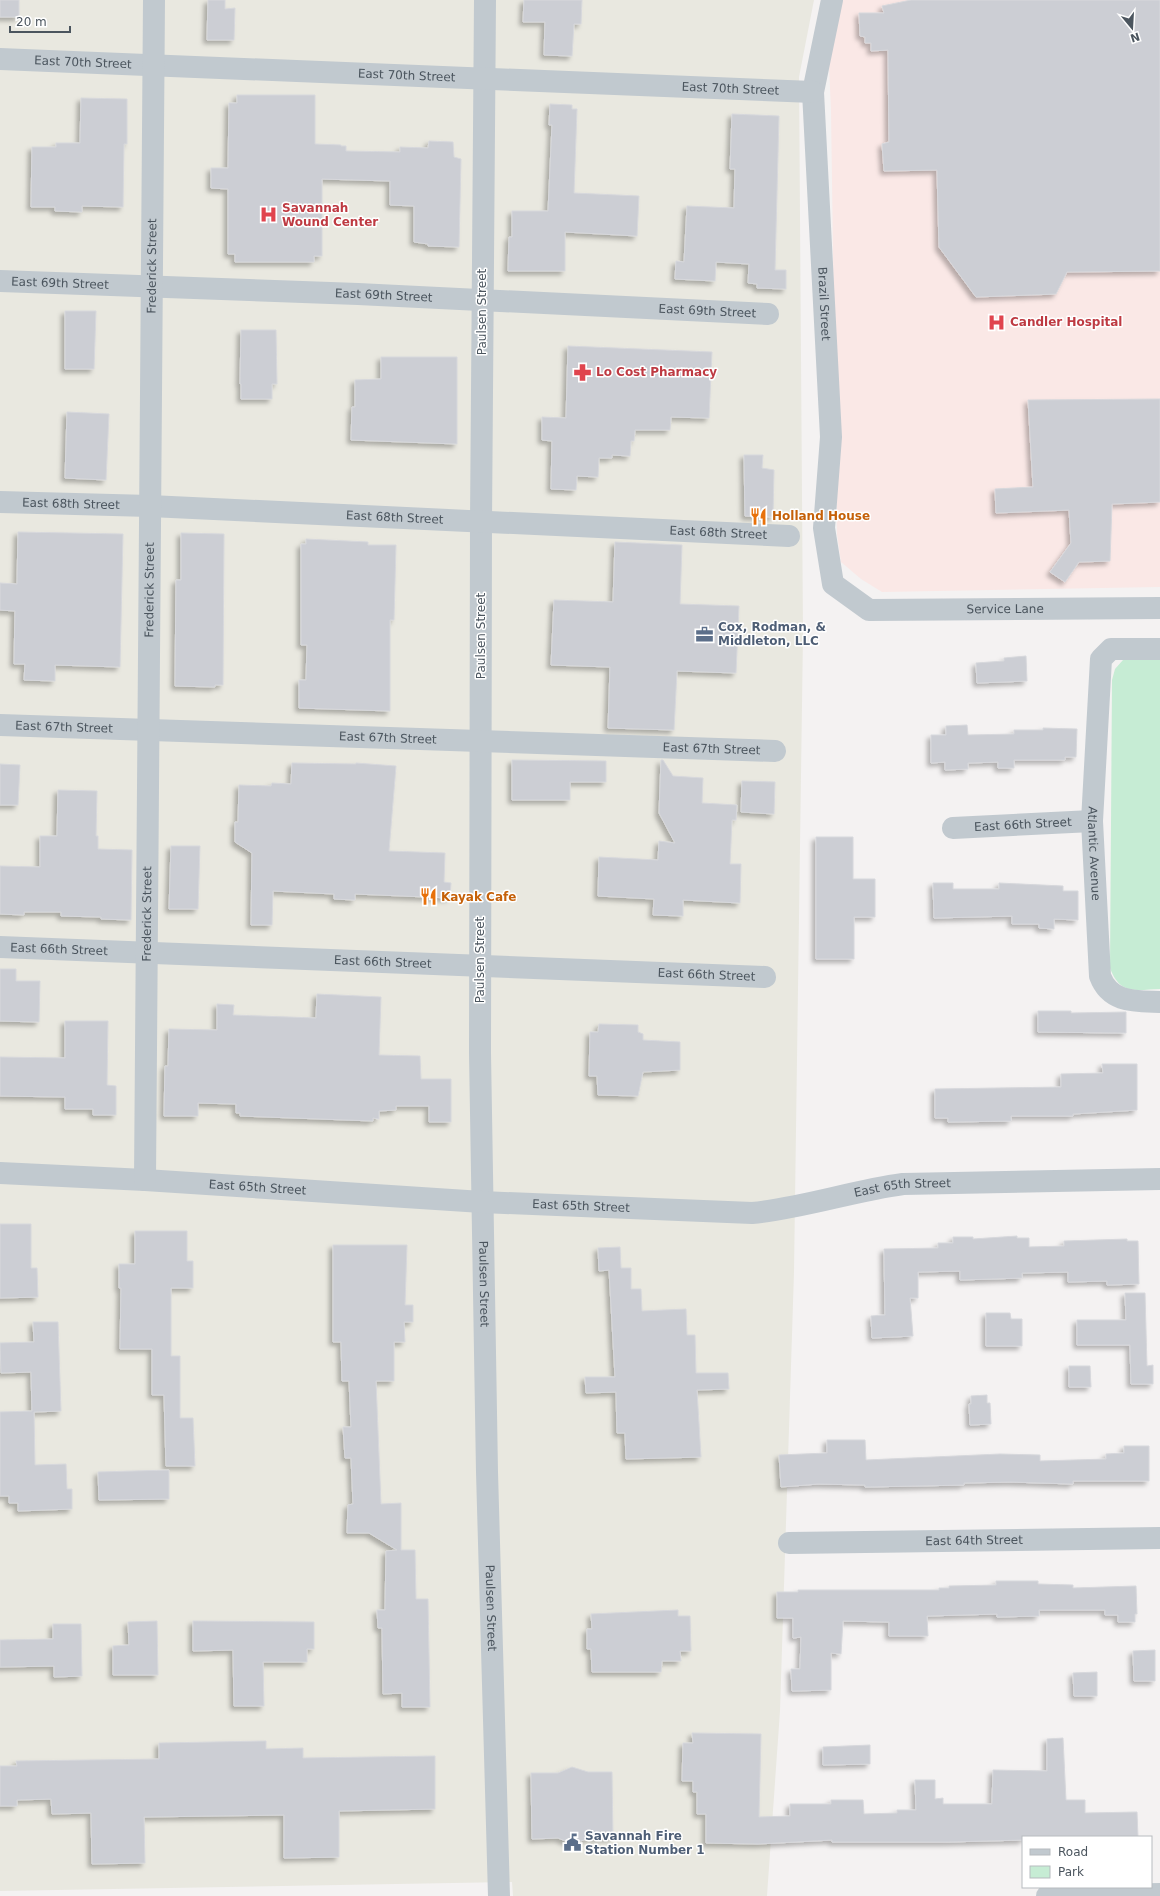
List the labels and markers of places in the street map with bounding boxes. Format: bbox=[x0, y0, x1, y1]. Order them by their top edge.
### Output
place label: Savannah Wound Center bbox=[282, 201, 378, 229]
hospital icon: Savannah Wound Center bbox=[259, 205, 279, 225]
hospital icon: Candler Hospital bbox=[987, 312, 1007, 332]
place label: Candler Hospital bbox=[1010, 315, 1122, 329]
pharmacy icon: Lo Cost Pharmacy bbox=[573, 362, 593, 382]
place label: Lo Cost Pharmacy bbox=[596, 365, 717, 379]
restaurant icon: Holland House bbox=[749, 506, 769, 526]
place label: Holland House bbox=[772, 509, 870, 523]
place label: Cox, Rodman, & Middleton, LLC bbox=[718, 620, 826, 648]
office icon: Cox, Rodman, & Middleton, LLC bbox=[695, 624, 715, 644]
restaurant icon: Kayak Cafe bbox=[418, 887, 438, 907]
place label: Kayak Cafe bbox=[441, 890, 516, 904]
place label: Savannah Fire Station Number 1 bbox=[585, 1829, 705, 1857]
public building icon: Savannah Fire Station Number 1 bbox=[562, 1833, 582, 1853]

